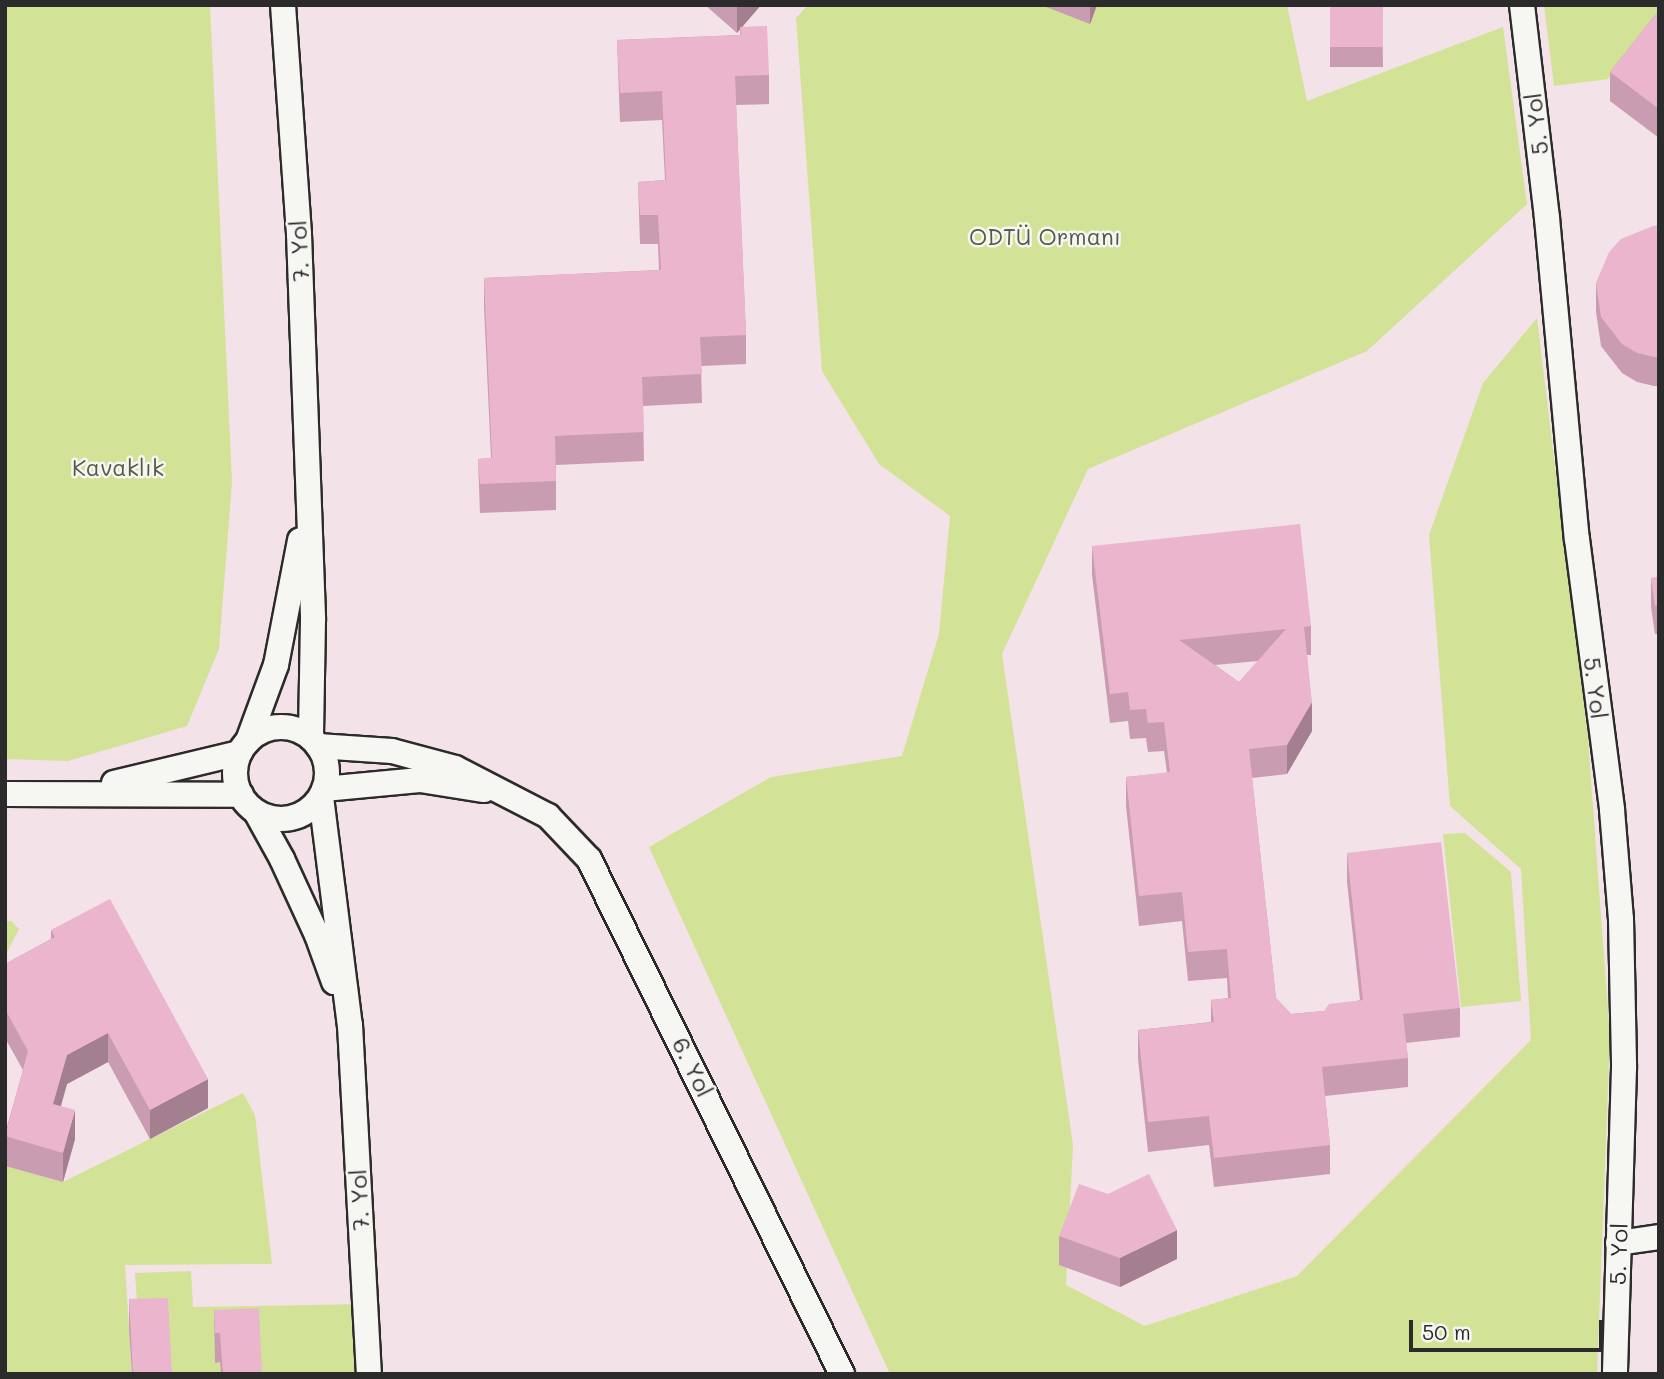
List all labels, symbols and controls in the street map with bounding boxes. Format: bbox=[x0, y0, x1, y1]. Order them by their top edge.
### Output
street label: 5. Yol bbox=[1519, 92, 1553, 156]
street label: 7. Yol bbox=[284, 220, 314, 282]
park label: ODTÜ Ormanı bbox=[969, 222, 1121, 250]
park label: Kavaklık bbox=[72, 453, 164, 481]
street label: 5. Yol bbox=[1579, 656, 1613, 720]
street label: 6. Yol bbox=[667, 1033, 719, 1101]
street label: 7. Yol bbox=[344, 1169, 374, 1231]
street label: 5. Yol bbox=[1603, 1223, 1633, 1285]
scale bar bbox=[1412, 1306, 1606, 1350]
text: 50 m bbox=[1422, 1318, 1471, 1345]

